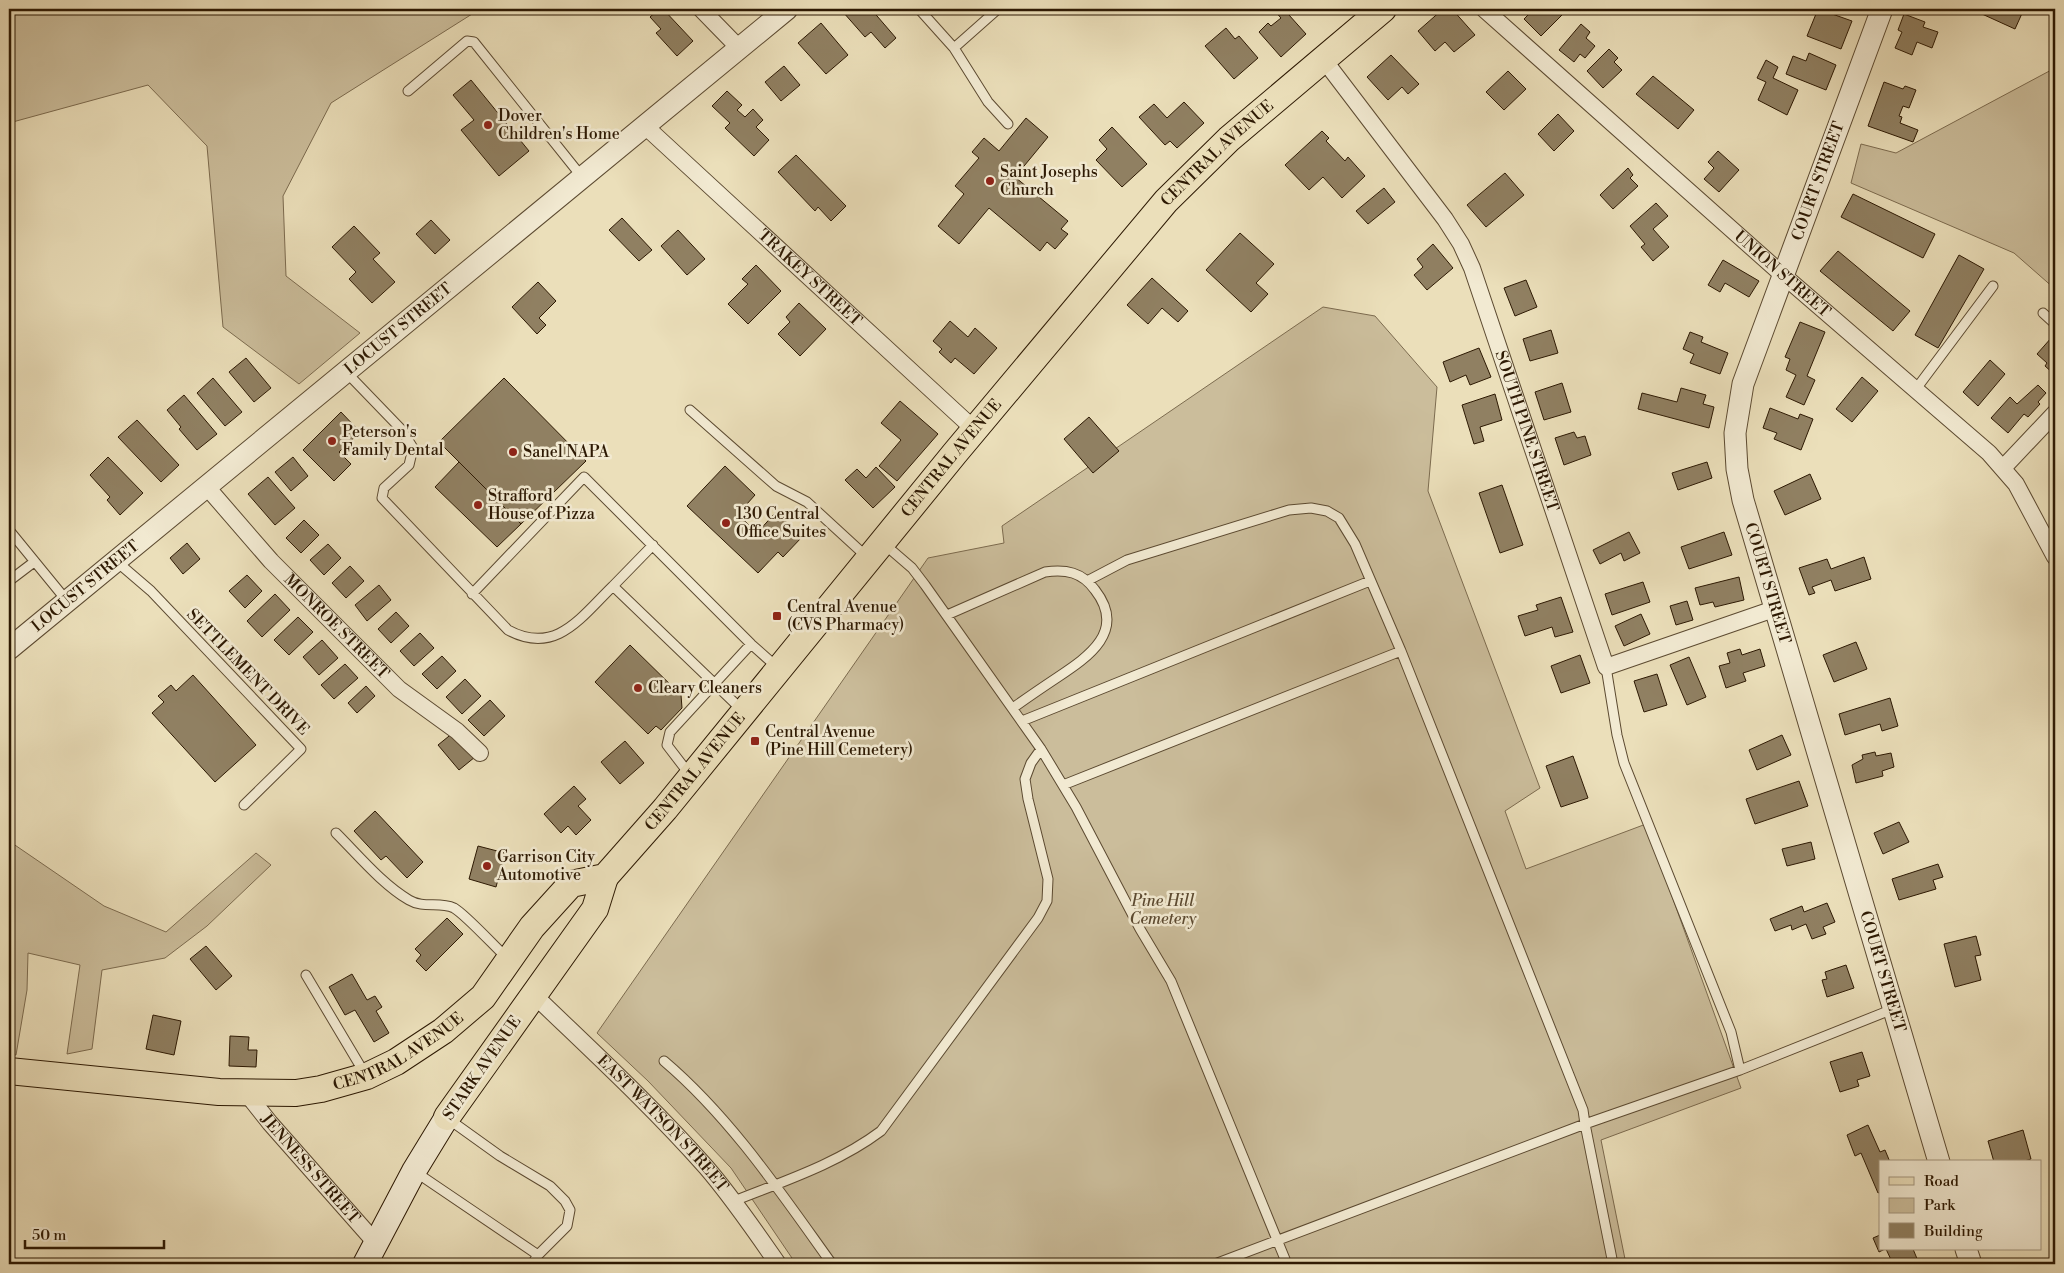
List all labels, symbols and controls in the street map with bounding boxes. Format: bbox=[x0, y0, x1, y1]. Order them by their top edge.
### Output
street label: CENTRAL AVENUE bbox=[1156, 96, 1278, 211]
place label: Dover Children's Home bbox=[498, 106, 620, 144]
marker: Dover Children's Home bbox=[482, 119, 494, 131]
street label: COURT STREET bbox=[1787, 119, 1849, 243]
place label: Saint Josephs Church bbox=[1000, 162, 1098, 200]
marker: Saint Josephs Church bbox=[984, 175, 996, 187]
street label: TRAKEY STREET bbox=[754, 225, 866, 331]
street label: UNION STREET bbox=[1730, 226, 1835, 322]
street label: LOCUST STREET bbox=[340, 279, 456, 379]
street label: SOUTH PINE STREET bbox=[1490, 348, 1563, 514]
street label: CENTRAL AVENUE bbox=[897, 395, 1006, 521]
place label: Peterson's Family Dental bbox=[342, 422, 444, 460]
marker: Peterson's Family Dental bbox=[326, 435, 338, 447]
place label: Sanel NAPA bbox=[523, 442, 610, 462]
marker: Sanel NAPA bbox=[507, 446, 519, 458]
place label: Strafford House of Pizza bbox=[488, 486, 596, 524]
marker: Strafford House of Pizza bbox=[472, 499, 484, 511]
place label: 130 Central Office Suites bbox=[736, 504, 826, 542]
marker: 130 Central Office Suites bbox=[720, 517, 732, 529]
street label: COURT STREET bbox=[1740, 520, 1795, 646]
street label: LOCUST STREET bbox=[27, 536, 143, 636]
street label: MONROE STREET bbox=[280, 570, 393, 683]
place label: Central Avenue (CVS Pharmacy) bbox=[787, 597, 904, 635]
street label: SETTLEMENT DRIVE bbox=[182, 605, 314, 739]
marker: Central Avenue (CVS Pharmacy) bbox=[771, 610, 783, 622]
place label: Cleary Cleaners bbox=[648, 678, 762, 698]
marker: Cleary Cleaners bbox=[632, 682, 644, 694]
street label: CENTRAL AVENUE bbox=[640, 708, 750, 835]
place label: Central Avenue (Pine Hill Cemetery) bbox=[765, 722, 913, 760]
marker: Central Avenue (Pine Hill Cemetery) bbox=[749, 735, 761, 747]
place label: Garrison City Automotive bbox=[496, 847, 595, 885]
marker: Garrison City Automotive bbox=[481, 860, 493, 872]
park label: Pine Hill Cemetery bbox=[1129, 891, 1197, 929]
street label: COURT STREET bbox=[1855, 909, 1910, 1035]
street label: CENTRAL AVENUE bbox=[331, 1008, 468, 1095]
street label: STARK AVENUE bbox=[438, 1012, 526, 1124]
street label: EAST WATSON STREET bbox=[593, 1051, 733, 1196]
street label: JENNESS STREET bbox=[256, 1109, 364, 1228]
legend bbox=[1879, 1160, 2042, 1250]
text: Road bbox=[1924, 1172, 1959, 1191]
text: Park bbox=[1924, 1196, 1956, 1215]
scale bar bbox=[25, 1218, 164, 1250]
text: Building bbox=[1923, 1222, 1983, 1241]
text: 50 m bbox=[32, 1226, 66, 1245]

